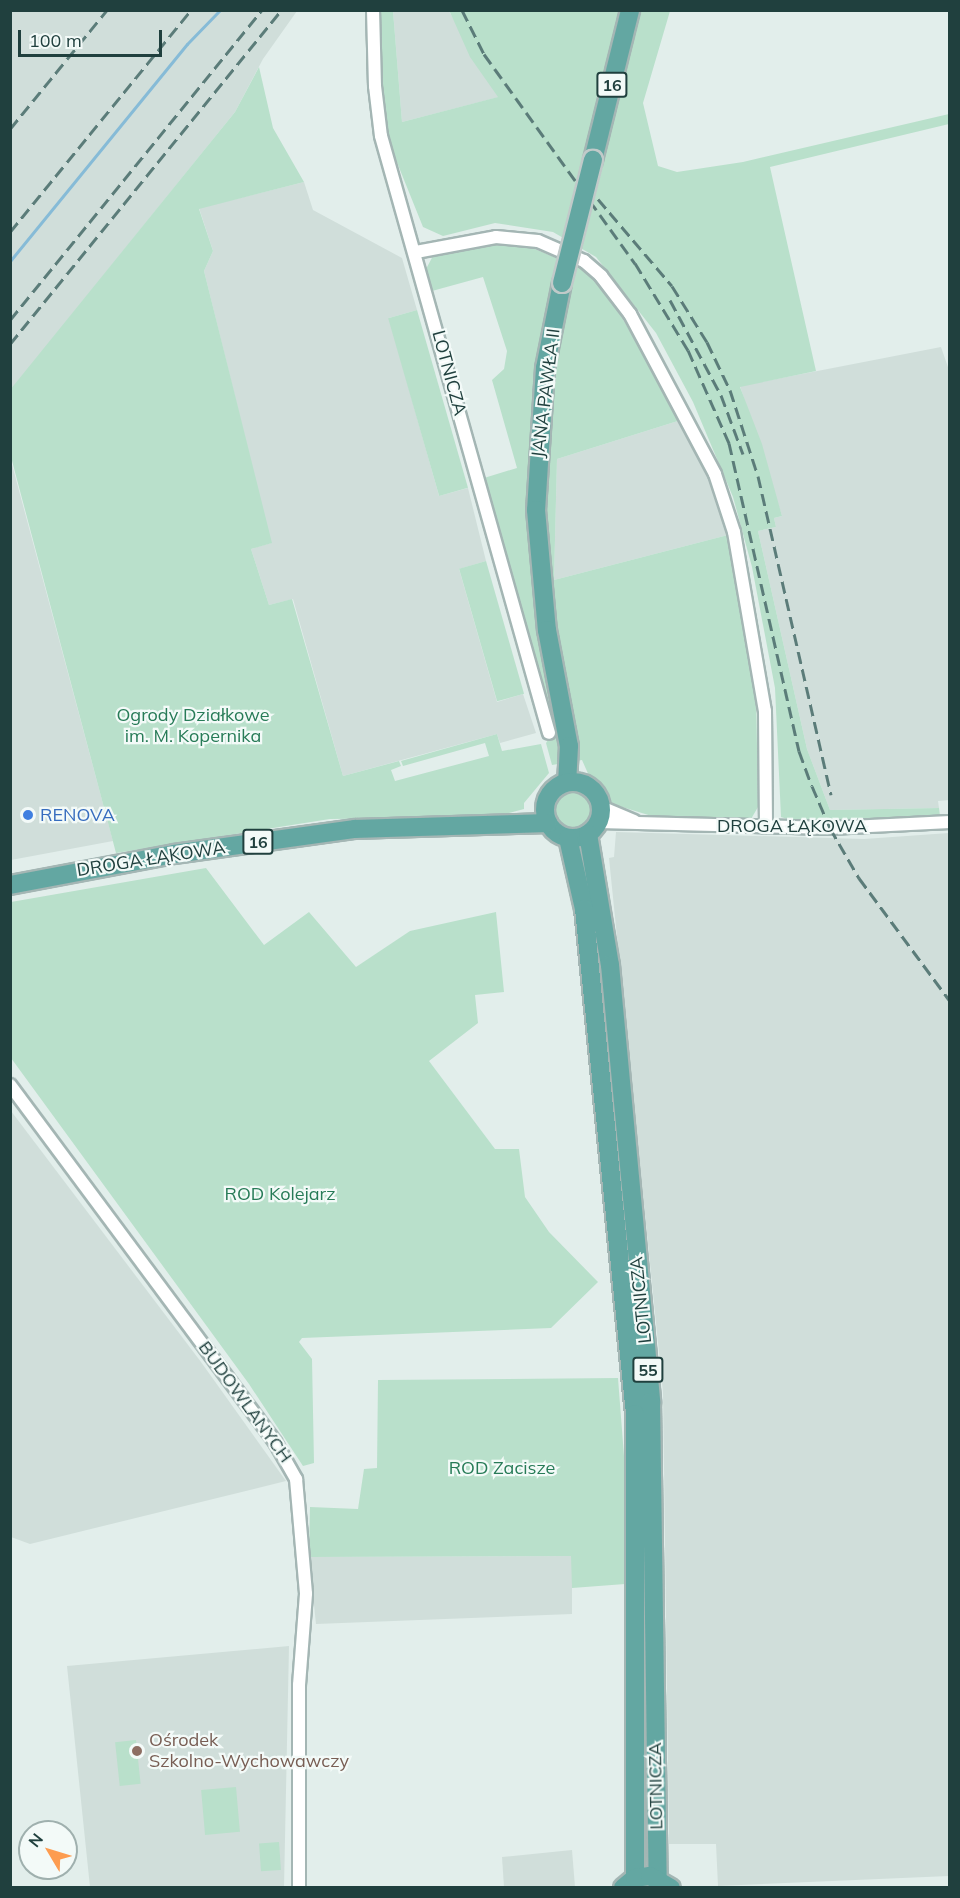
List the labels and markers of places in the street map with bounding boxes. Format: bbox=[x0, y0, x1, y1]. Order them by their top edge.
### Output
place label: RENOVA bbox=[40, 804, 115, 826]
marker: RENOVA bbox=[21, 808, 35, 822]
place label: Ośrodek Szkolno-Wychowawczy bbox=[149, 1730, 349, 1772]
marker: Ośrodek Szkolno-Wychowawczy bbox=[130, 1744, 144, 1758]

